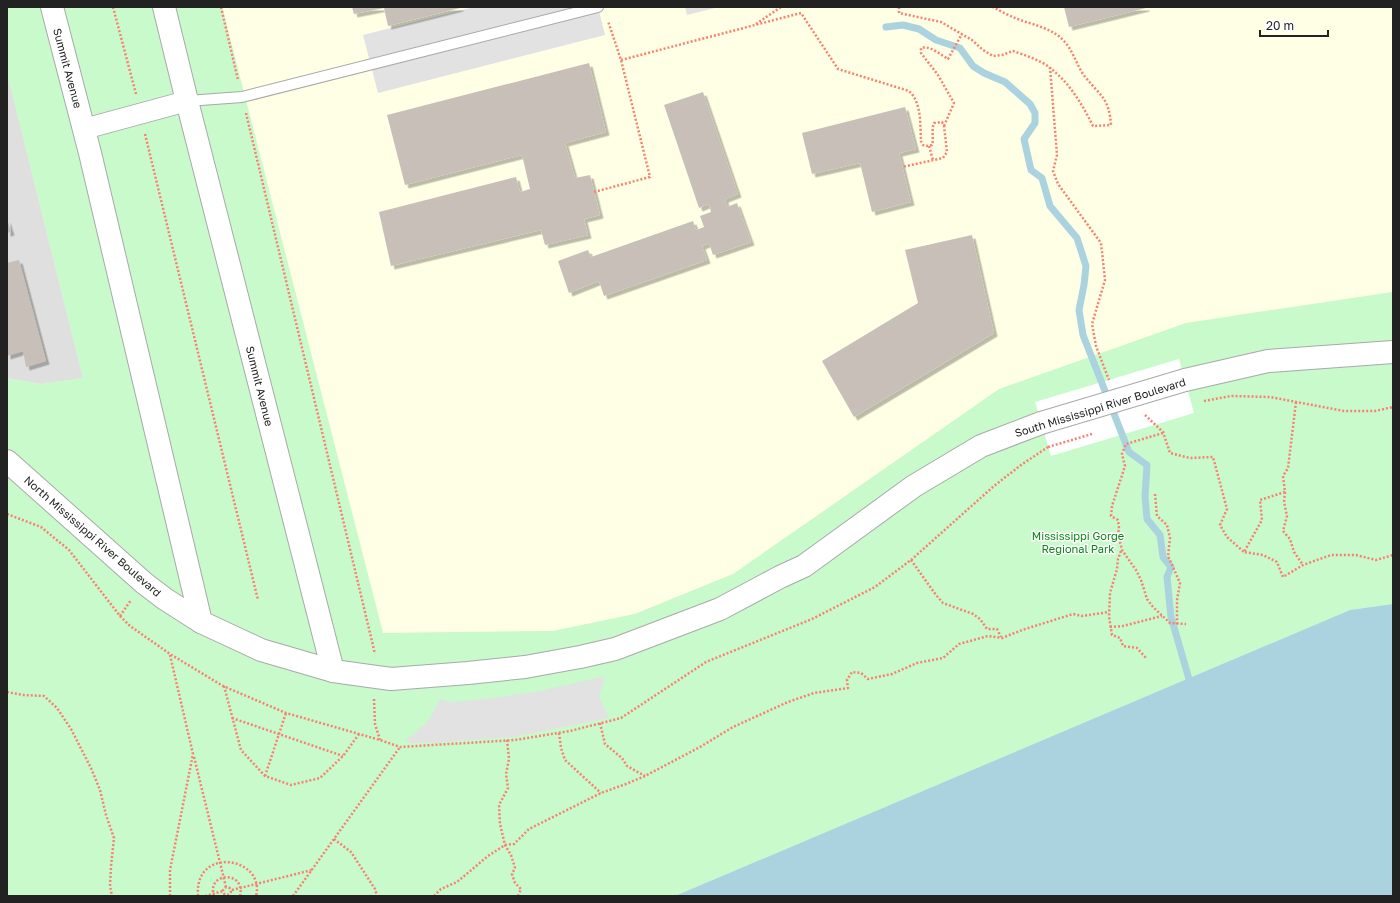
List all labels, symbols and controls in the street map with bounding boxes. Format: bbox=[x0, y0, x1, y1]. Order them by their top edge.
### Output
scale bar bbox=[1260, 12, 1328, 38]
text: 20 m bbox=[1266, 18, 1294, 33]
street label: Summit Avenue bbox=[51, 27, 85, 109]
street label: Summit Avenue bbox=[244, 345, 276, 427]
street label: South Mississippi River Boulevard bbox=[1013, 375, 1187, 439]
street label: North Mississippi River Boulevard bbox=[22, 473, 164, 599]
park label: Mississippi Gorge Regional Park bbox=[1032, 529, 1124, 555]

